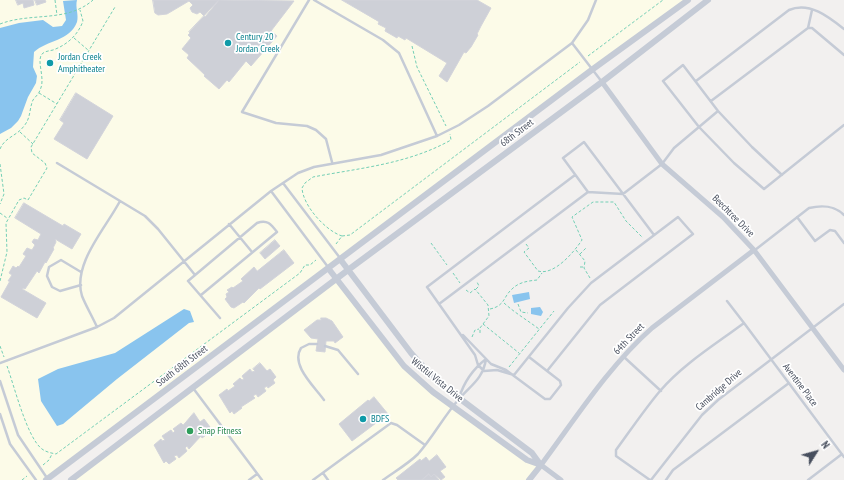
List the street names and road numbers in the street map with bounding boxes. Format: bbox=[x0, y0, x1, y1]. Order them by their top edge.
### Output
street label: 68th Street bbox=[498, 116, 536, 150]
street label: Beechtree Drive bbox=[709, 192, 757, 240]
street label: 64th Street bbox=[611, 321, 647, 357]
street label: South 68th Street bbox=[154, 343, 210, 389]
street label: Wistful Vista Drive bbox=[409, 355, 465, 405]
street label: Aventine Place bbox=[780, 361, 820, 409]
street label: Cambridge Drive bbox=[693, 367, 745, 413]

